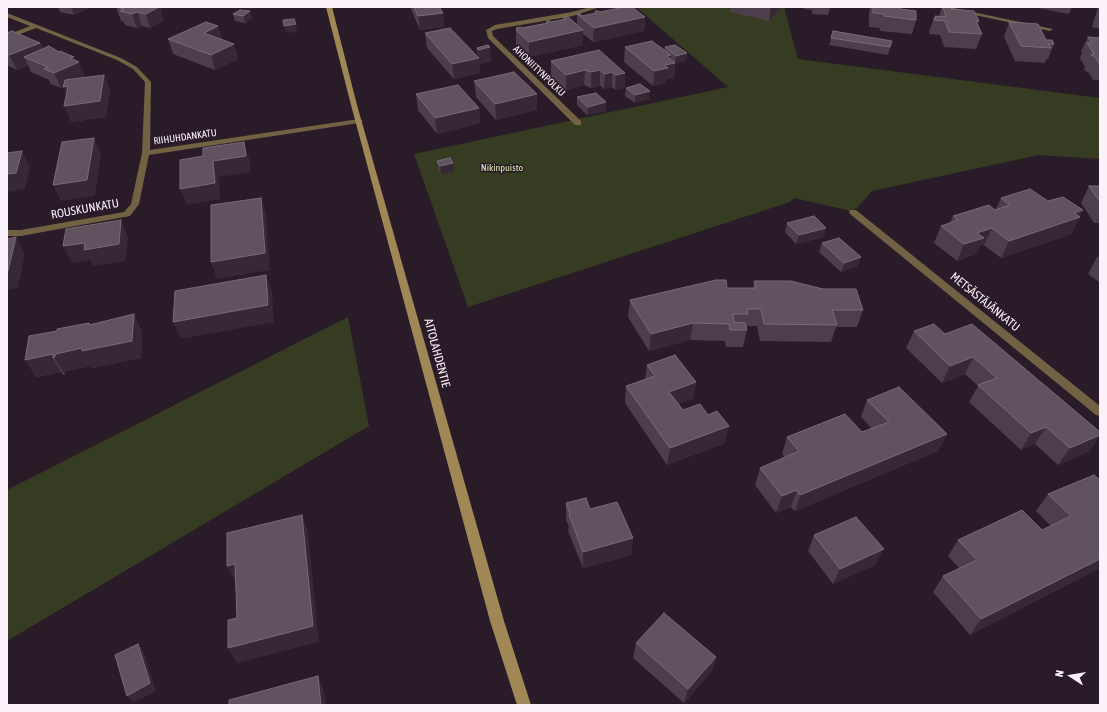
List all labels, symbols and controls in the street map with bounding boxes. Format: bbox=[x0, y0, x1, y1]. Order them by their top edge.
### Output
street label: AHONIITYNPOLKU bbox=[510, 43, 568, 99]
street label: RIIHUHDANKATU bbox=[153, 127, 217, 147]
park label: Nikinpuisto bbox=[481, 162, 523, 174]
street label: ROUSKUNKATU bbox=[50, 196, 120, 222]
street label: METSÄSTÄJÄNKATU bbox=[947, 270, 1023, 334]
street label: AITOLAHDENTIE bbox=[421, 317, 453, 389]
north arrow bbox=[1051, 656, 1091, 696]
text: N bbox=[1053, 669, 1066, 678]

